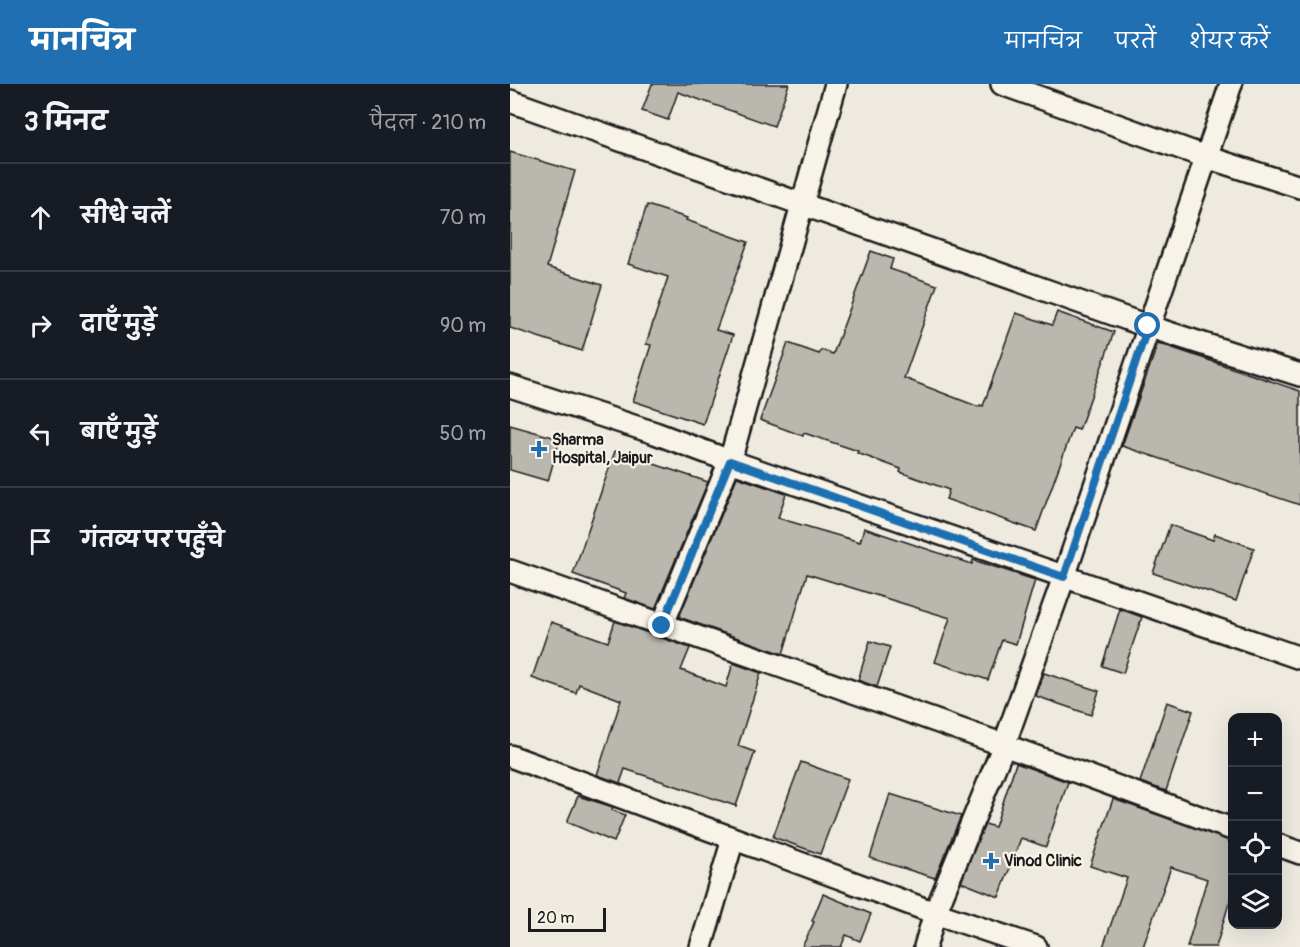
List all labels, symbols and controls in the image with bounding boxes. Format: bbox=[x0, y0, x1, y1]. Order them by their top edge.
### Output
text: मानचित्र bbox=[30, 24, 134, 59]
text: मानचित्र bbox=[1005, 28, 1082, 55]
text: परतें bbox=[1115, 28, 1156, 55]
text: शेयर करें bbox=[1189, 28, 1270, 55]
text: 3 मिनट bbox=[24, 106, 107, 138]
text: पैदल · 210 m bbox=[370, 110, 486, 135]
icon: ahead bbox=[24, 201, 57, 234]
text: सीधे चलें bbox=[81, 202, 170, 230]
text: 70 m bbox=[440, 205, 486, 230]
icon: right bbox=[24, 309, 57, 342]
text: दाएँ मुड़ें bbox=[81, 310, 157, 338]
route start bbox=[1134, 312, 1160, 338]
text: 90 m bbox=[440, 313, 486, 338]
icon: left bbox=[24, 417, 57, 450]
text: बाएँ मुड़ें bbox=[81, 418, 157, 446]
text: 50 m bbox=[439, 421, 486, 446]
place label: Sharma Hospital, Jaipur bbox=[552, 430, 653, 468]
marker: Sharma Hospital, Jaipur bbox=[530, 440, 548, 458]
icon: arrive bbox=[24, 525, 57, 558]
text: गंतव्य पर पहुँचे bbox=[81, 526, 224, 554]
route end bbox=[648, 612, 674, 638]
map controls bbox=[1228, 713, 1282, 929]
button: + bbox=[1228, 713, 1282, 767]
button: − bbox=[1228, 767, 1282, 821]
button: locate bbox=[1228, 821, 1282, 875]
place label: Vinod Clinic bbox=[1004, 851, 1082, 871]
marker: Vinod Clinic bbox=[982, 852, 1000, 870]
button: layers bbox=[1228, 875, 1282, 929]
scale bar bbox=[528, 905, 606, 932]
text: 20 m bbox=[537, 908, 575, 928]

